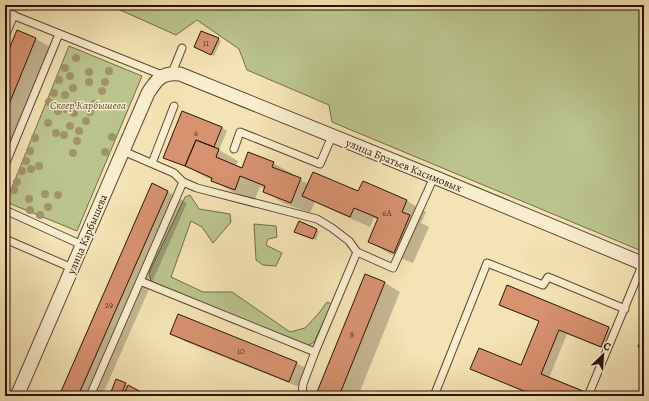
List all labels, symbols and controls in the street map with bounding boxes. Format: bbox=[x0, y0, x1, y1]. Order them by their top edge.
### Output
house number: 11 bbox=[203, 37, 209, 49]
park label: Сквер Карбышева bbox=[50, 98, 126, 113]
house number: 6 bbox=[194, 127, 198, 139]
street label: улица Братьев Касимовых bbox=[343, 135, 465, 196]
street label: улица Карбышева bbox=[63, 191, 111, 277]
house number: 6А bbox=[382, 207, 392, 219]
house number: 29 bbox=[105, 299, 113, 311]
house number: 8 bbox=[350, 329, 354, 341]
north arrow bbox=[583, 335, 623, 375]
text: С bbox=[601, 338, 613, 355]
house number: 10 bbox=[237, 345, 245, 357]

